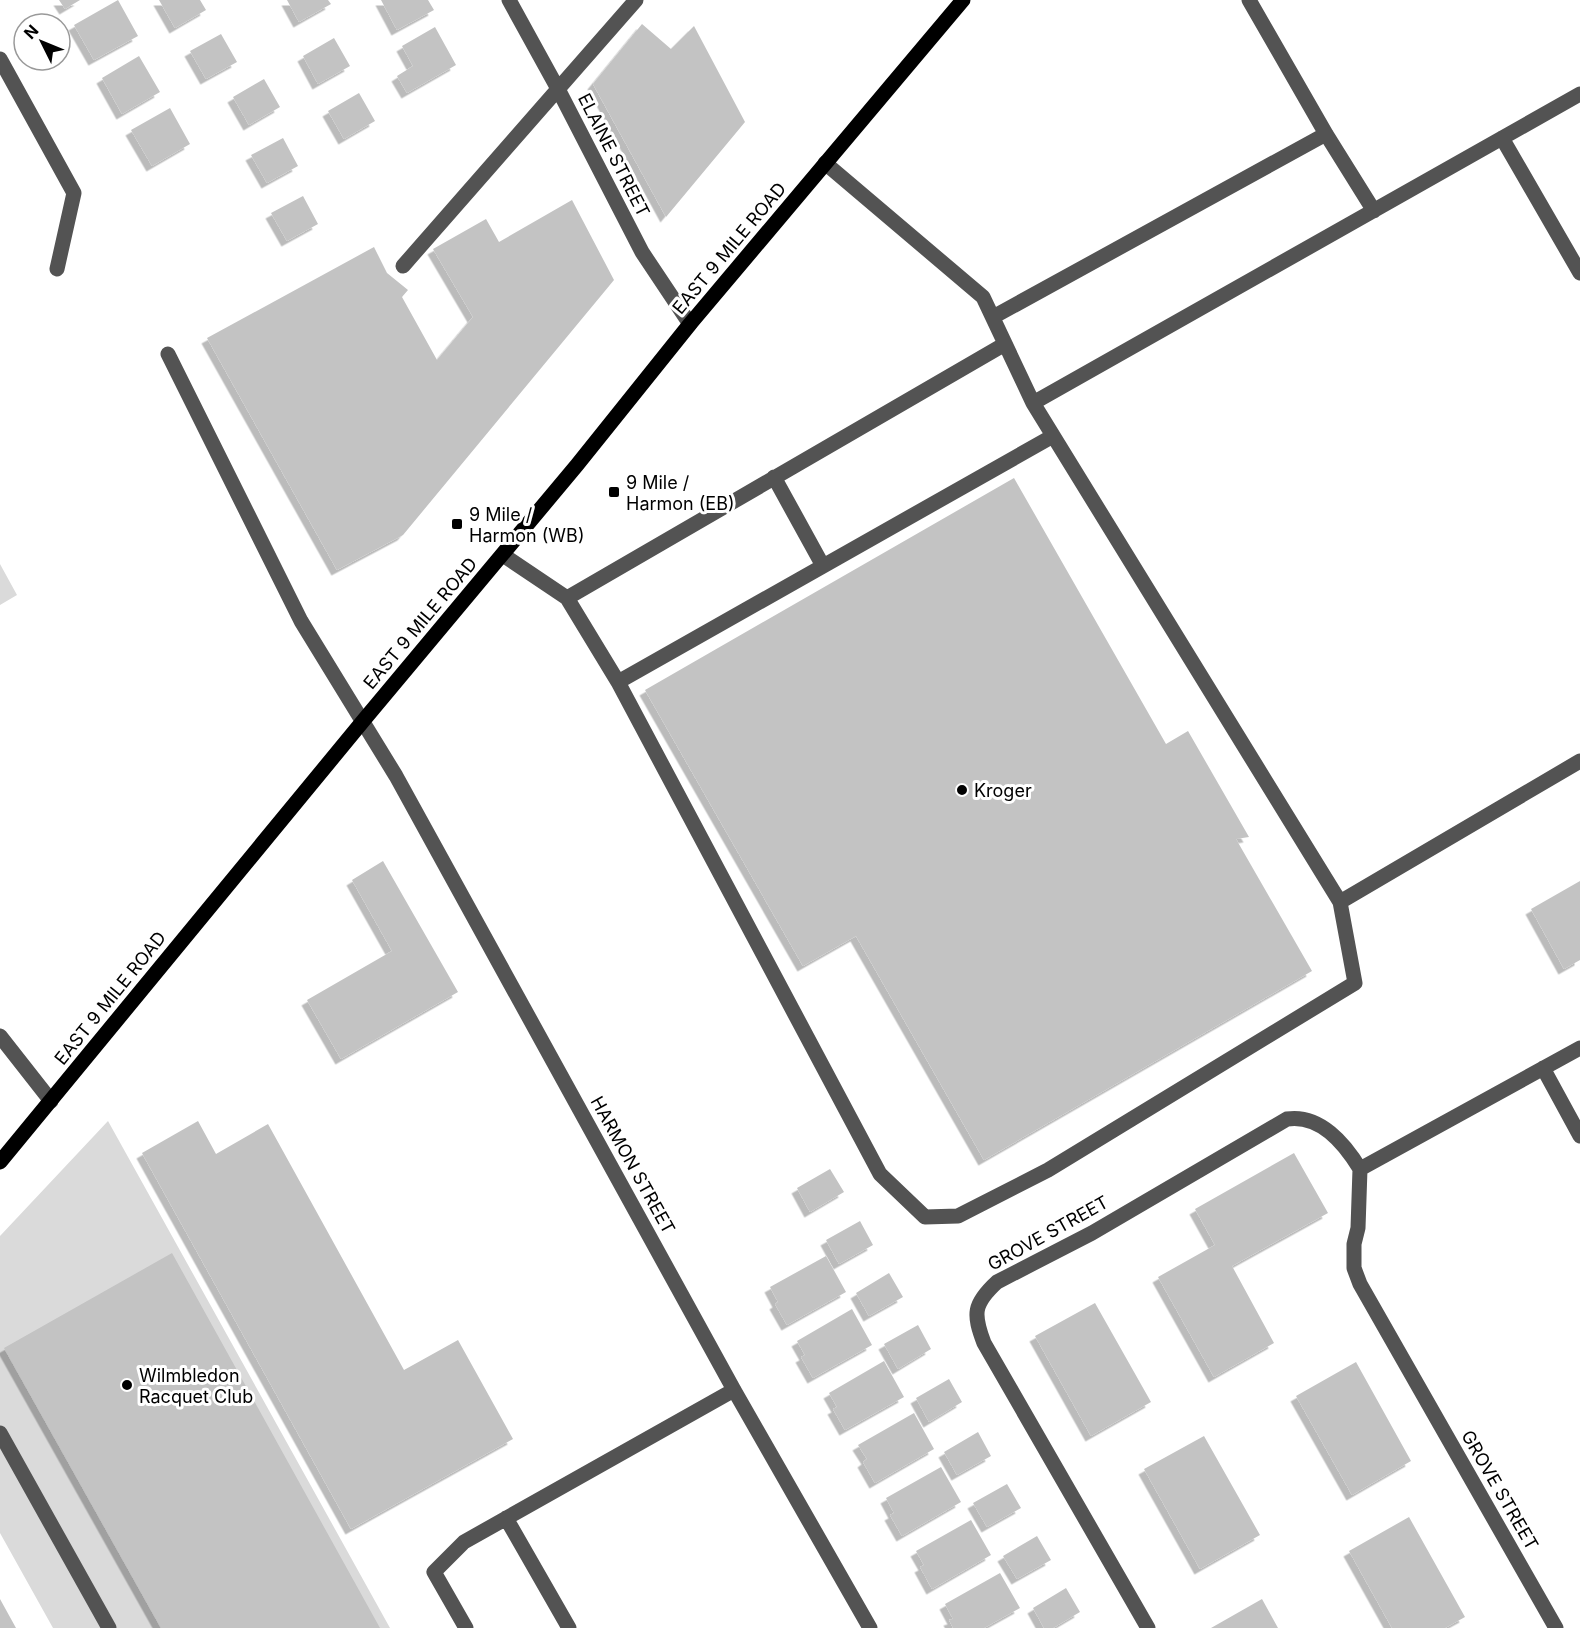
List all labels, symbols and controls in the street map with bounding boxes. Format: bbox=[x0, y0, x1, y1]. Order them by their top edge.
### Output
north arrow bbox=[12, 12, 72, 72]
text: N bbox=[20, 20, 43, 43]
street label: ELAINE STREET bbox=[574, 90, 654, 220]
street label: EAST 9 MILE ROAD bbox=[668, 178, 790, 318]
place label: 9 Mile / Harmon (EB) bbox=[626, 472, 735, 514]
marker: 9 Mile / Harmon (EB) bbox=[607, 485, 621, 499]
place label: 9 Mile / Harmon (WB) bbox=[469, 504, 584, 546]
marker: 9 Mile / Harmon (WB) bbox=[450, 517, 464, 531]
street label: EAST 9 MILE ROAD bbox=[359, 553, 481, 693]
place label: Kroger bbox=[974, 780, 1032, 801]
marker: Kroger bbox=[955, 783, 969, 797]
street label: EAST 9 MILE ROAD bbox=[50, 927, 170, 1069]
street label: HARMON STREET bbox=[586, 1093, 680, 1237]
street label: GROVE STREET bbox=[984, 1191, 1112, 1275]
place label: Wilmbledon Racquet Club bbox=[139, 1365, 253, 1407]
marker: Wilmbledon Racquet Club bbox=[120, 1378, 134, 1392]
street label: GROVE STREET bbox=[1457, 1427, 1543, 1553]

